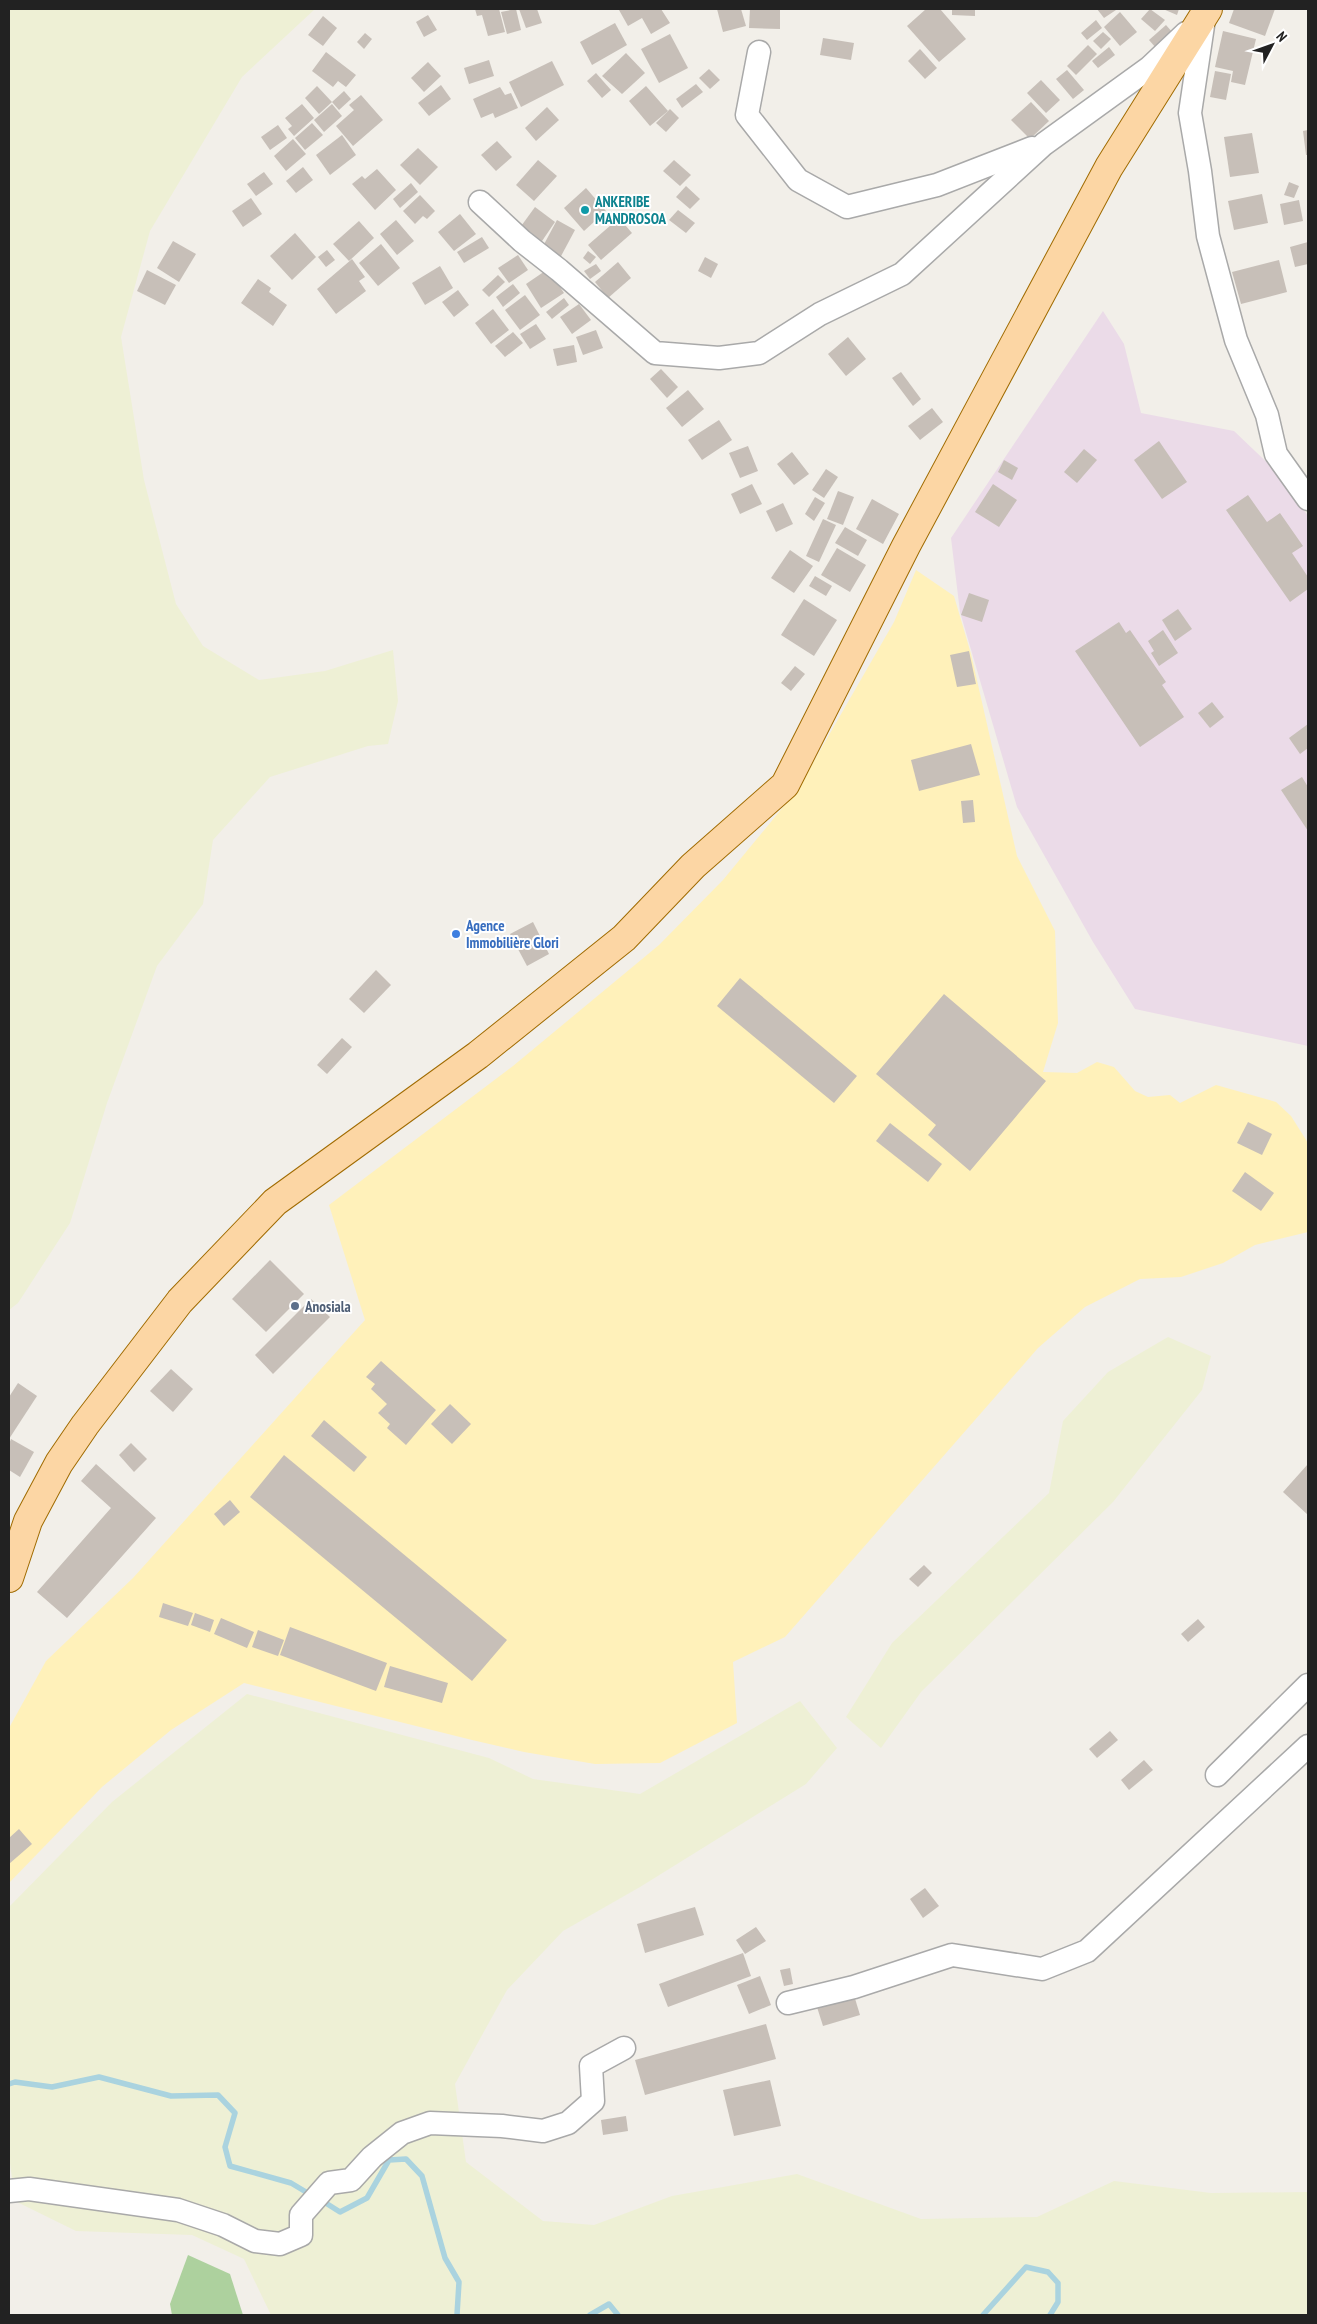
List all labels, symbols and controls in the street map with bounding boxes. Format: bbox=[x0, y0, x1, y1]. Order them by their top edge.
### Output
north arrow bbox=[1247, 20, 1297, 70]
text: N bbox=[1273, 28, 1291, 45]
place label: ANKERIBE MANDROSOA bbox=[594, 192, 667, 228]
marker: ANKERIBE MANDROSOA bbox=[579, 204, 591, 216]
place label: Agence Immobilière Glori bbox=[465, 916, 559, 952]
marker: Agence Immobilière Glori bbox=[450, 928, 462, 940]
place label: Anosiala bbox=[304, 1297, 351, 1316]
marker: Anosiala bbox=[289, 1300, 301, 1312]

